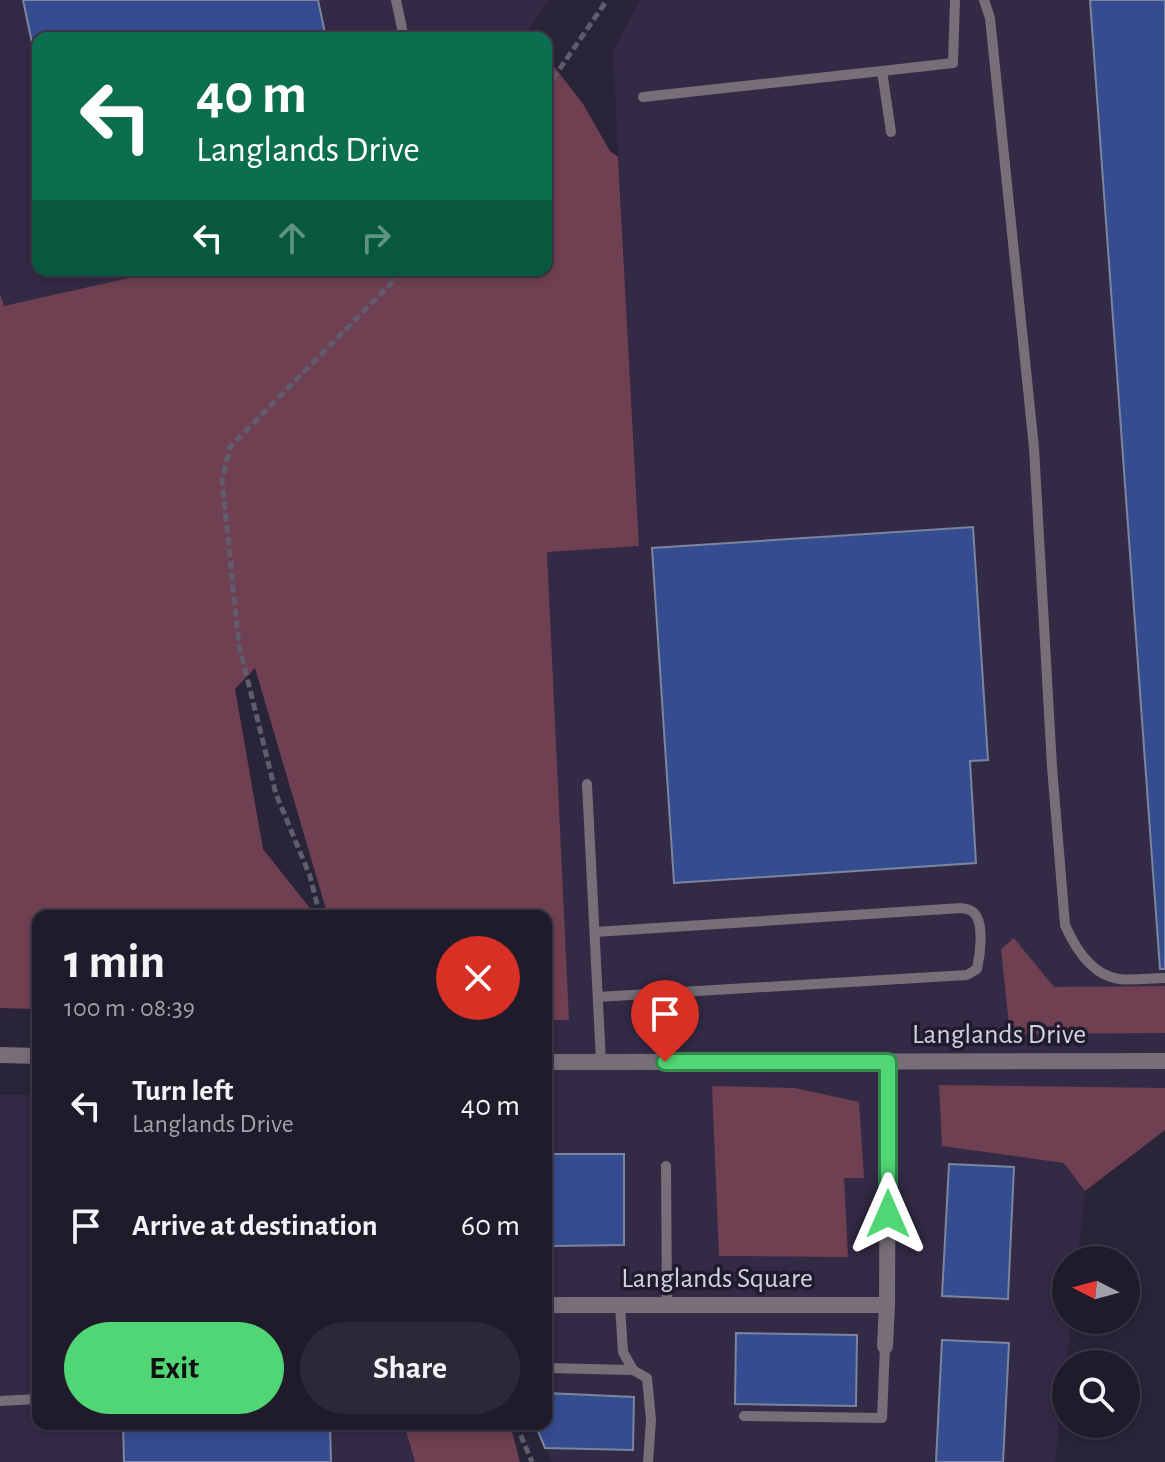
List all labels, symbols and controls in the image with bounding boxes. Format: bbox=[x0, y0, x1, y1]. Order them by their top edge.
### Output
icon: left bbox=[64, 64, 168, 168]
text: 40 m bbox=[196, 67, 307, 123]
text: Langlands Drive bbox=[196, 132, 420, 168]
icon: left bbox=[186, 216, 230, 260]
icon: ahead bbox=[270, 216, 314, 260]
icon: right bbox=[354, 216, 398, 260]
button: close bbox=[436, 936, 520, 1020]
text: 1 min bbox=[64, 939, 165, 987]
pin bbox=[631, 980, 699, 1062]
icon: arrive bbox=[643, 992, 687, 1036]
text: 100 m · 08:39 bbox=[64, 995, 195, 1021]
street label: Langlands Drive bbox=[912, 1021, 1086, 1049]
text: Turn left bbox=[132, 1076, 233, 1106]
icon: left bbox=[64, 1084, 108, 1128]
text: 40 m bbox=[461, 1091, 520, 1121]
text: Langlands Drive bbox=[132, 1111, 294, 1137]
position arrow bbox=[846, 1172, 930, 1256]
icon: arrive bbox=[64, 1204, 108, 1248]
text: Arrive at destination bbox=[132, 1211, 378, 1241]
text: 60 m bbox=[461, 1211, 520, 1241]
north arrow bbox=[1052, 1246, 1140, 1334]
map controls bbox=[1052, 1246, 1140, 1438]
street label: Langlands Square bbox=[621, 1265, 813, 1293]
button: Exit bbox=[64, 1322, 284, 1414]
button: Share bbox=[300, 1322, 520, 1414]
button: search bbox=[1052, 1350, 1140, 1438]

